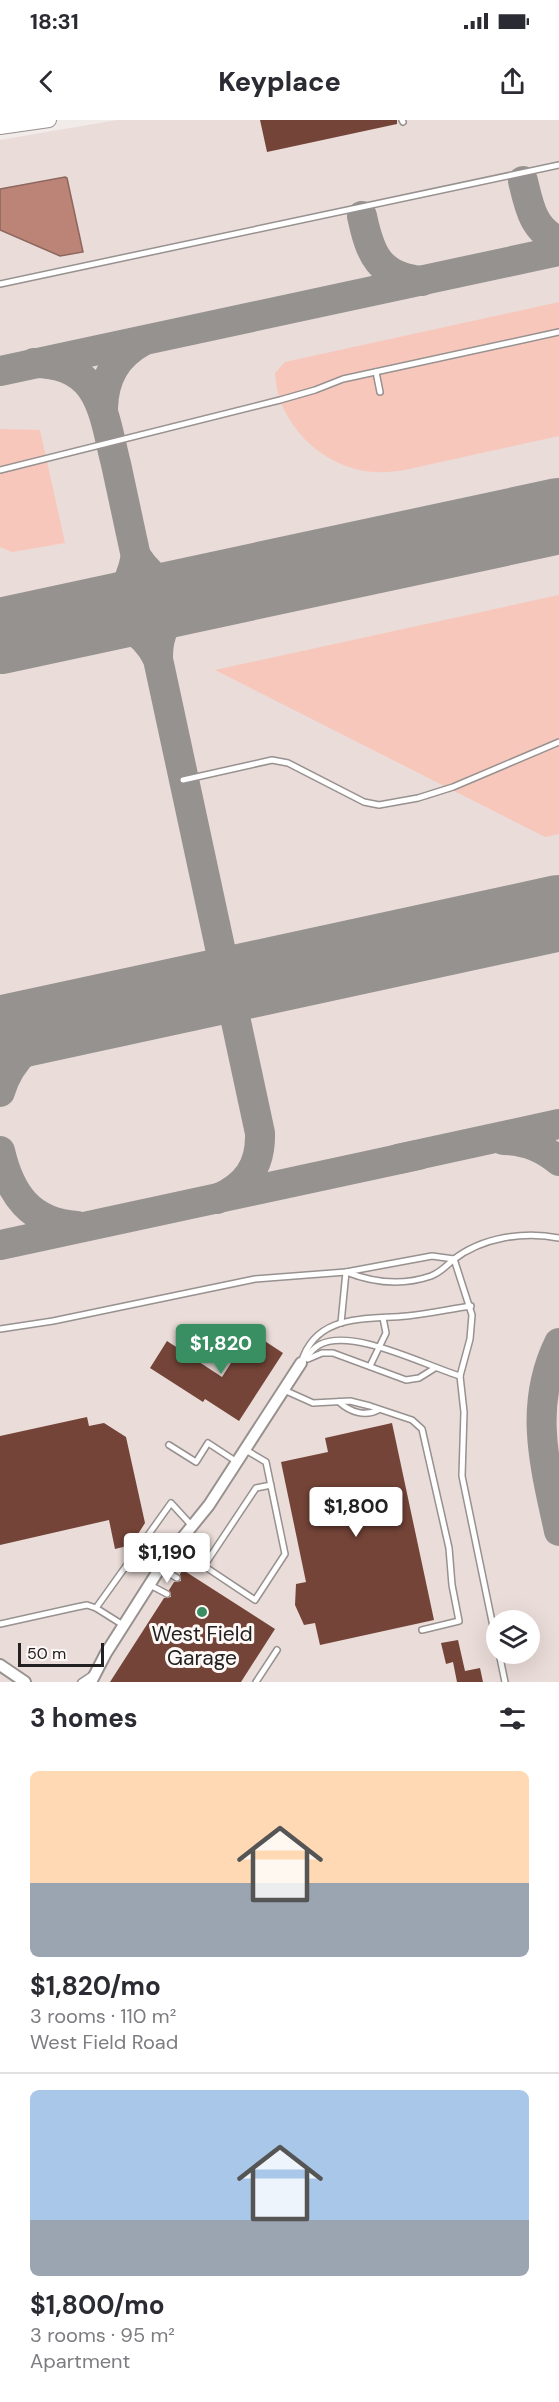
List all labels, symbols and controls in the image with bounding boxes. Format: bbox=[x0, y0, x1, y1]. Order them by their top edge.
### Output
text: 18:31 bbox=[30, 7, 79, 36]
text: Keyplace bbox=[218, 64, 341, 99]
icon: back bbox=[30, 65, 63, 98]
icon: share bbox=[496, 65, 529, 98]
pin: $1,820 bbox=[172, 1324, 270, 1375]
text: $1,820 bbox=[190, 1330, 252, 1356]
pin: $1,800 bbox=[307, 1487, 405, 1538]
text: $1,800 bbox=[323, 1493, 389, 1519]
pin: $1,190 bbox=[118, 1533, 216, 1584]
text: $1,190 bbox=[138, 1539, 196, 1565]
marker: West Field Garage bbox=[195, 1605, 209, 1619]
map controls bbox=[486, 1610, 540, 1664]
button: layers bbox=[486, 1610, 540, 1664]
place label: West Field Garage bbox=[151, 1620, 253, 1672]
scale bar bbox=[18, 1640, 104, 1668]
text: 50 m bbox=[27, 1643, 66, 1664]
text: 3 homes bbox=[30, 1701, 138, 1735]
icon: filters bbox=[496, 1702, 529, 1735]
icon: home bbox=[226, 1810, 334, 1918]
text: $1,820/mo bbox=[30, 1969, 161, 2003]
text: 3 rooms · 110 m² bbox=[30, 2003, 176, 2029]
text: West Field Road bbox=[30, 2029, 178, 2055]
icon: home bbox=[226, 2129, 334, 2237]
text: $1,800/mo bbox=[30, 2288, 165, 2322]
text: 3 rooms · 95 m² bbox=[30, 2322, 175, 2348]
text: Apartment bbox=[30, 2348, 130, 2374]

